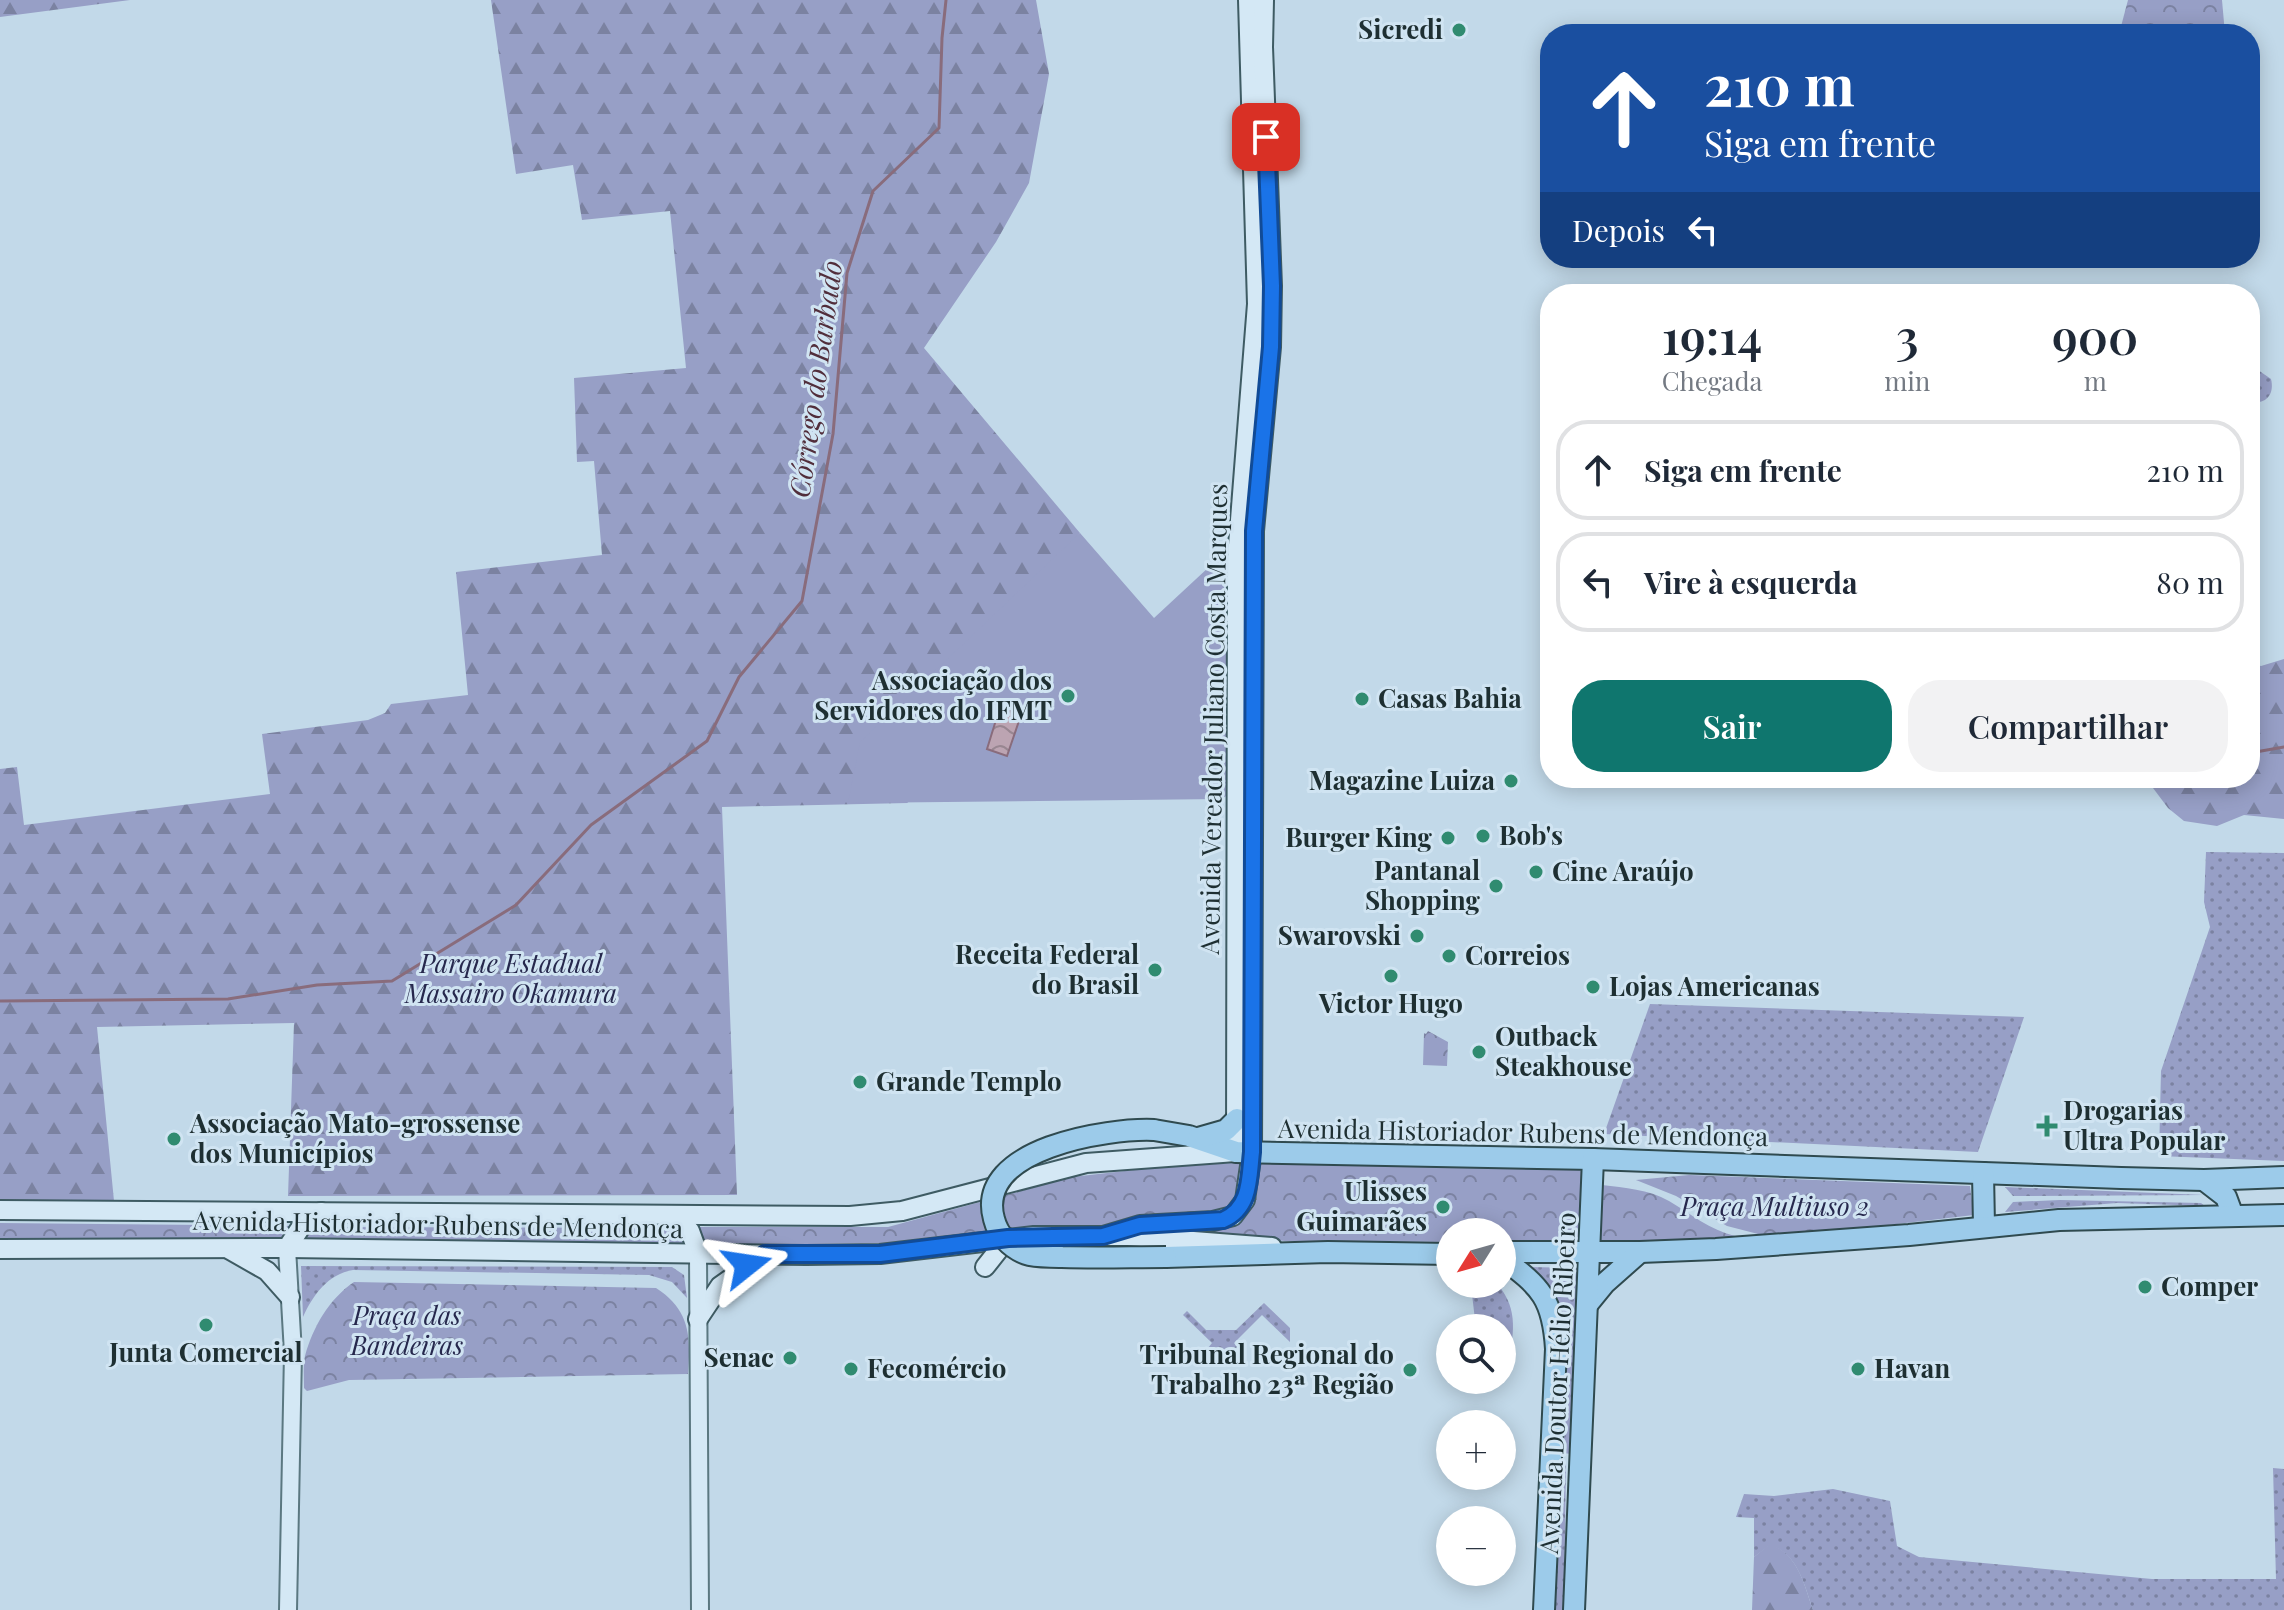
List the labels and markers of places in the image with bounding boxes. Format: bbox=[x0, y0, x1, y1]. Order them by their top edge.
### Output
place label: Sicredi bbox=[1358, 11, 1443, 46]
marker: Sicredi bbox=[1450, 21, 1468, 39]
pin bbox=[1232, 103, 1300, 171]
place label: Associação dos Servidores do IFMT bbox=[814, 662, 1052, 727]
place label: Casas Bahia bbox=[1378, 680, 1522, 715]
marker: Associação dos Servidores do IFMT bbox=[1059, 687, 1077, 705]
marker: Casas Bahia bbox=[1353, 690, 1371, 708]
place label: Magazine Luiza bbox=[1309, 762, 1496, 797]
marker: Magazine Luiza bbox=[1502, 772, 1520, 790]
place label: Bob's bbox=[1499, 817, 1563, 852]
place label: Burger King bbox=[1285, 819, 1433, 854]
marker: Bob's bbox=[1474, 827, 1492, 845]
marker: Burger King bbox=[1439, 829, 1457, 847]
place label: Pantanal Shopping bbox=[1365, 852, 1481, 917]
place label: Cine Araújo bbox=[1552, 853, 1694, 888]
marker: Cine Araújo bbox=[1527, 863, 1545, 881]
marker: Pantanal Shopping bbox=[1487, 877, 1505, 895]
place label: Swarovski bbox=[1278, 917, 1401, 952]
marker: Swarovski bbox=[1408, 927, 1426, 945]
place label: Receita Federal do Brasil bbox=[955, 936, 1139, 1001]
place label: Correios bbox=[1465, 937, 1570, 972]
marker: Correios bbox=[1440, 947, 1458, 965]
marker: Receita Federal do Brasil bbox=[1146, 961, 1164, 979]
marker: Victor Hugo bbox=[1382, 967, 1400, 985]
place label: Lojas Americanas bbox=[1609, 968, 1820, 1003]
marker: Lojas Americanas bbox=[1584, 978, 1602, 996]
place label: Victor Hugo bbox=[1318, 985, 1463, 1020]
place label: Outback Steakhouse bbox=[1495, 1018, 1632, 1083]
marker: Outback Steakhouse bbox=[1470, 1043, 1488, 1061]
place label: Grande Templo bbox=[876, 1063, 1062, 1098]
marker: Grande Templo bbox=[851, 1073, 869, 1091]
place label: Drogarias Ultra Popular bbox=[2063, 1092, 2225, 1157]
place label: Associação Mato-grossense dos Municípios bbox=[189, 1105, 520, 1170]
marker: Drogarias Ultra Popular bbox=[2038, 1117, 2056, 1135]
marker: Associação Mato-grossense dos Municípios bbox=[165, 1130, 183, 1148]
place label: Ulisses Guimarães bbox=[1296, 1173, 1427, 1238]
marker: Ulisses Guimarães bbox=[1434, 1198, 1452, 1216]
place label: Comper bbox=[2161, 1268, 2258, 1303]
marker: Comper bbox=[2136, 1278, 2154, 1296]
marker: Junta Comercial bbox=[197, 1316, 215, 1334]
place label: Junta Comercial bbox=[108, 1334, 303, 1369]
place label: Tribunal Regional do Trabalho 23ª Região bbox=[1140, 1336, 1394, 1401]
place label: Senac bbox=[704, 1339, 774, 1374]
marker: Senac bbox=[781, 1349, 799, 1367]
place label: Fecomércio bbox=[867, 1350, 1006, 1385]
place label: Havan bbox=[1874, 1350, 1950, 1385]
marker: Fecomércio bbox=[842, 1360, 860, 1378]
marker: Havan bbox=[1849, 1360, 1867, 1378]
marker: Tribunal Regional do Trabalho 23ª Região bbox=[1401, 1361, 1419, 1379]

